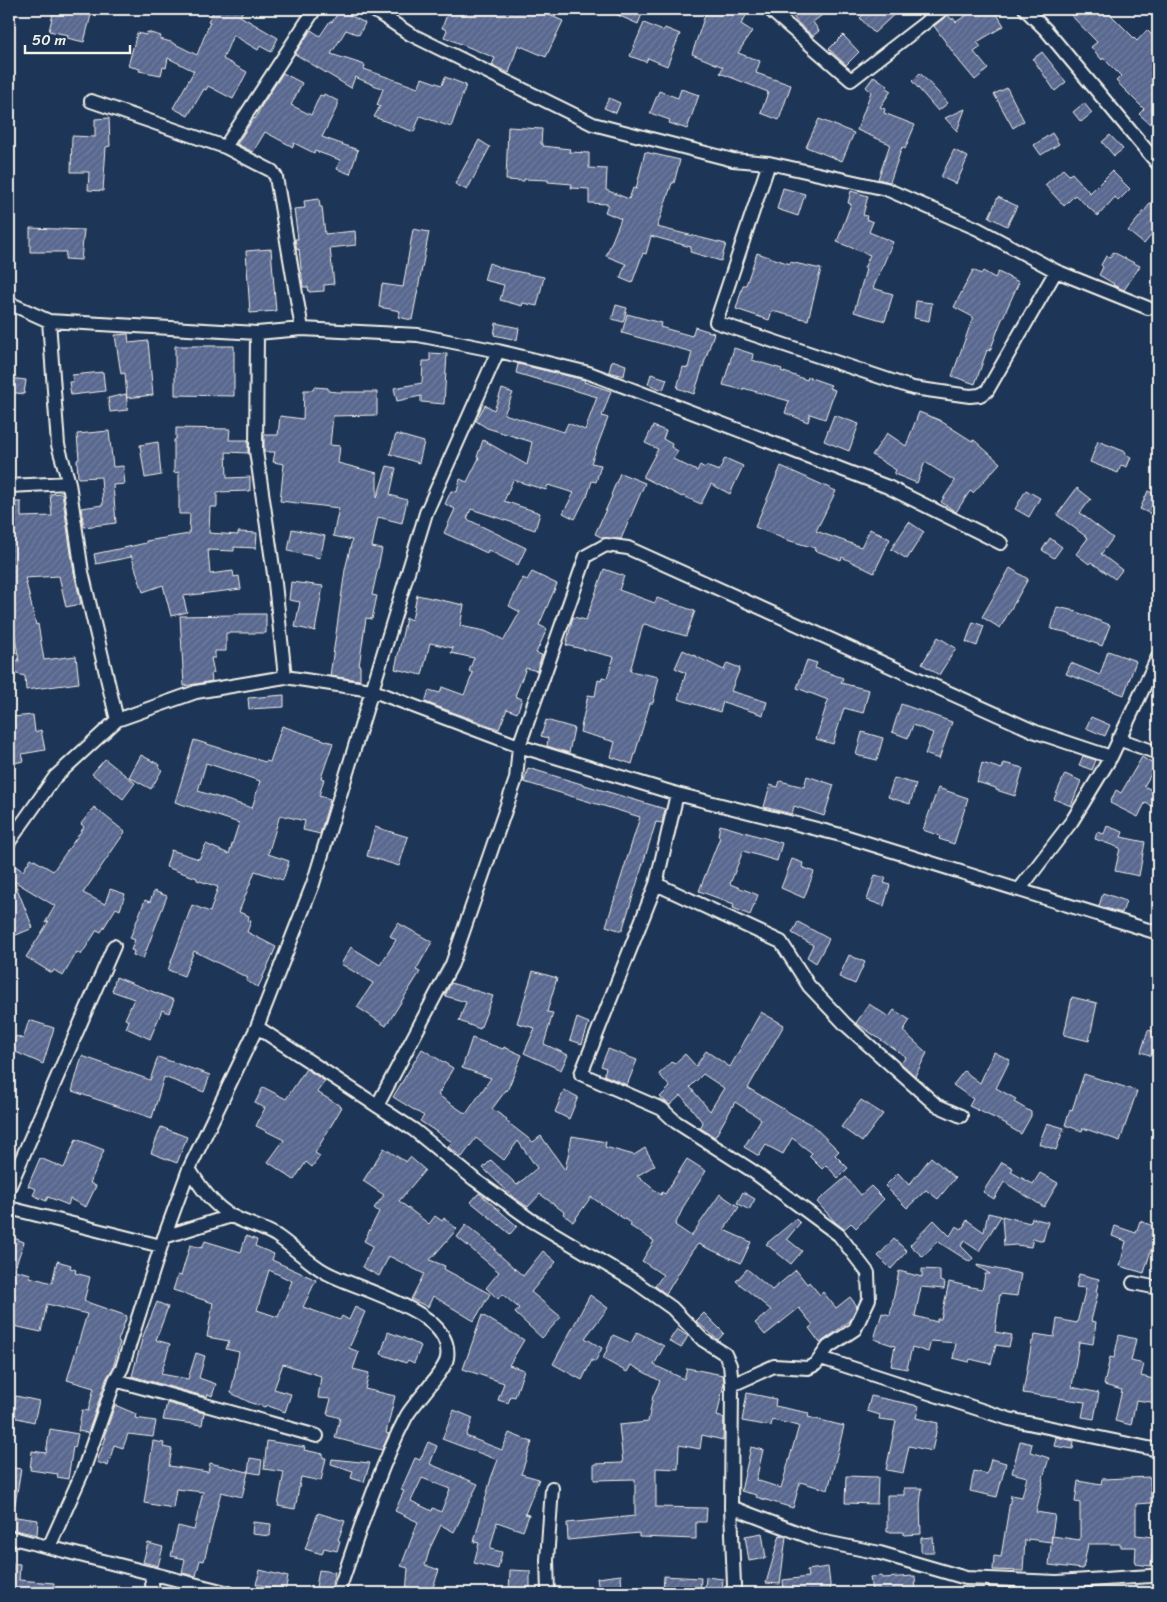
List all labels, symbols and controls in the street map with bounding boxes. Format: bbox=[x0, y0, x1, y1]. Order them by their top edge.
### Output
scale bar bbox=[25, 22, 130, 54]
text: 50 m bbox=[32, 27, 67, 53]

